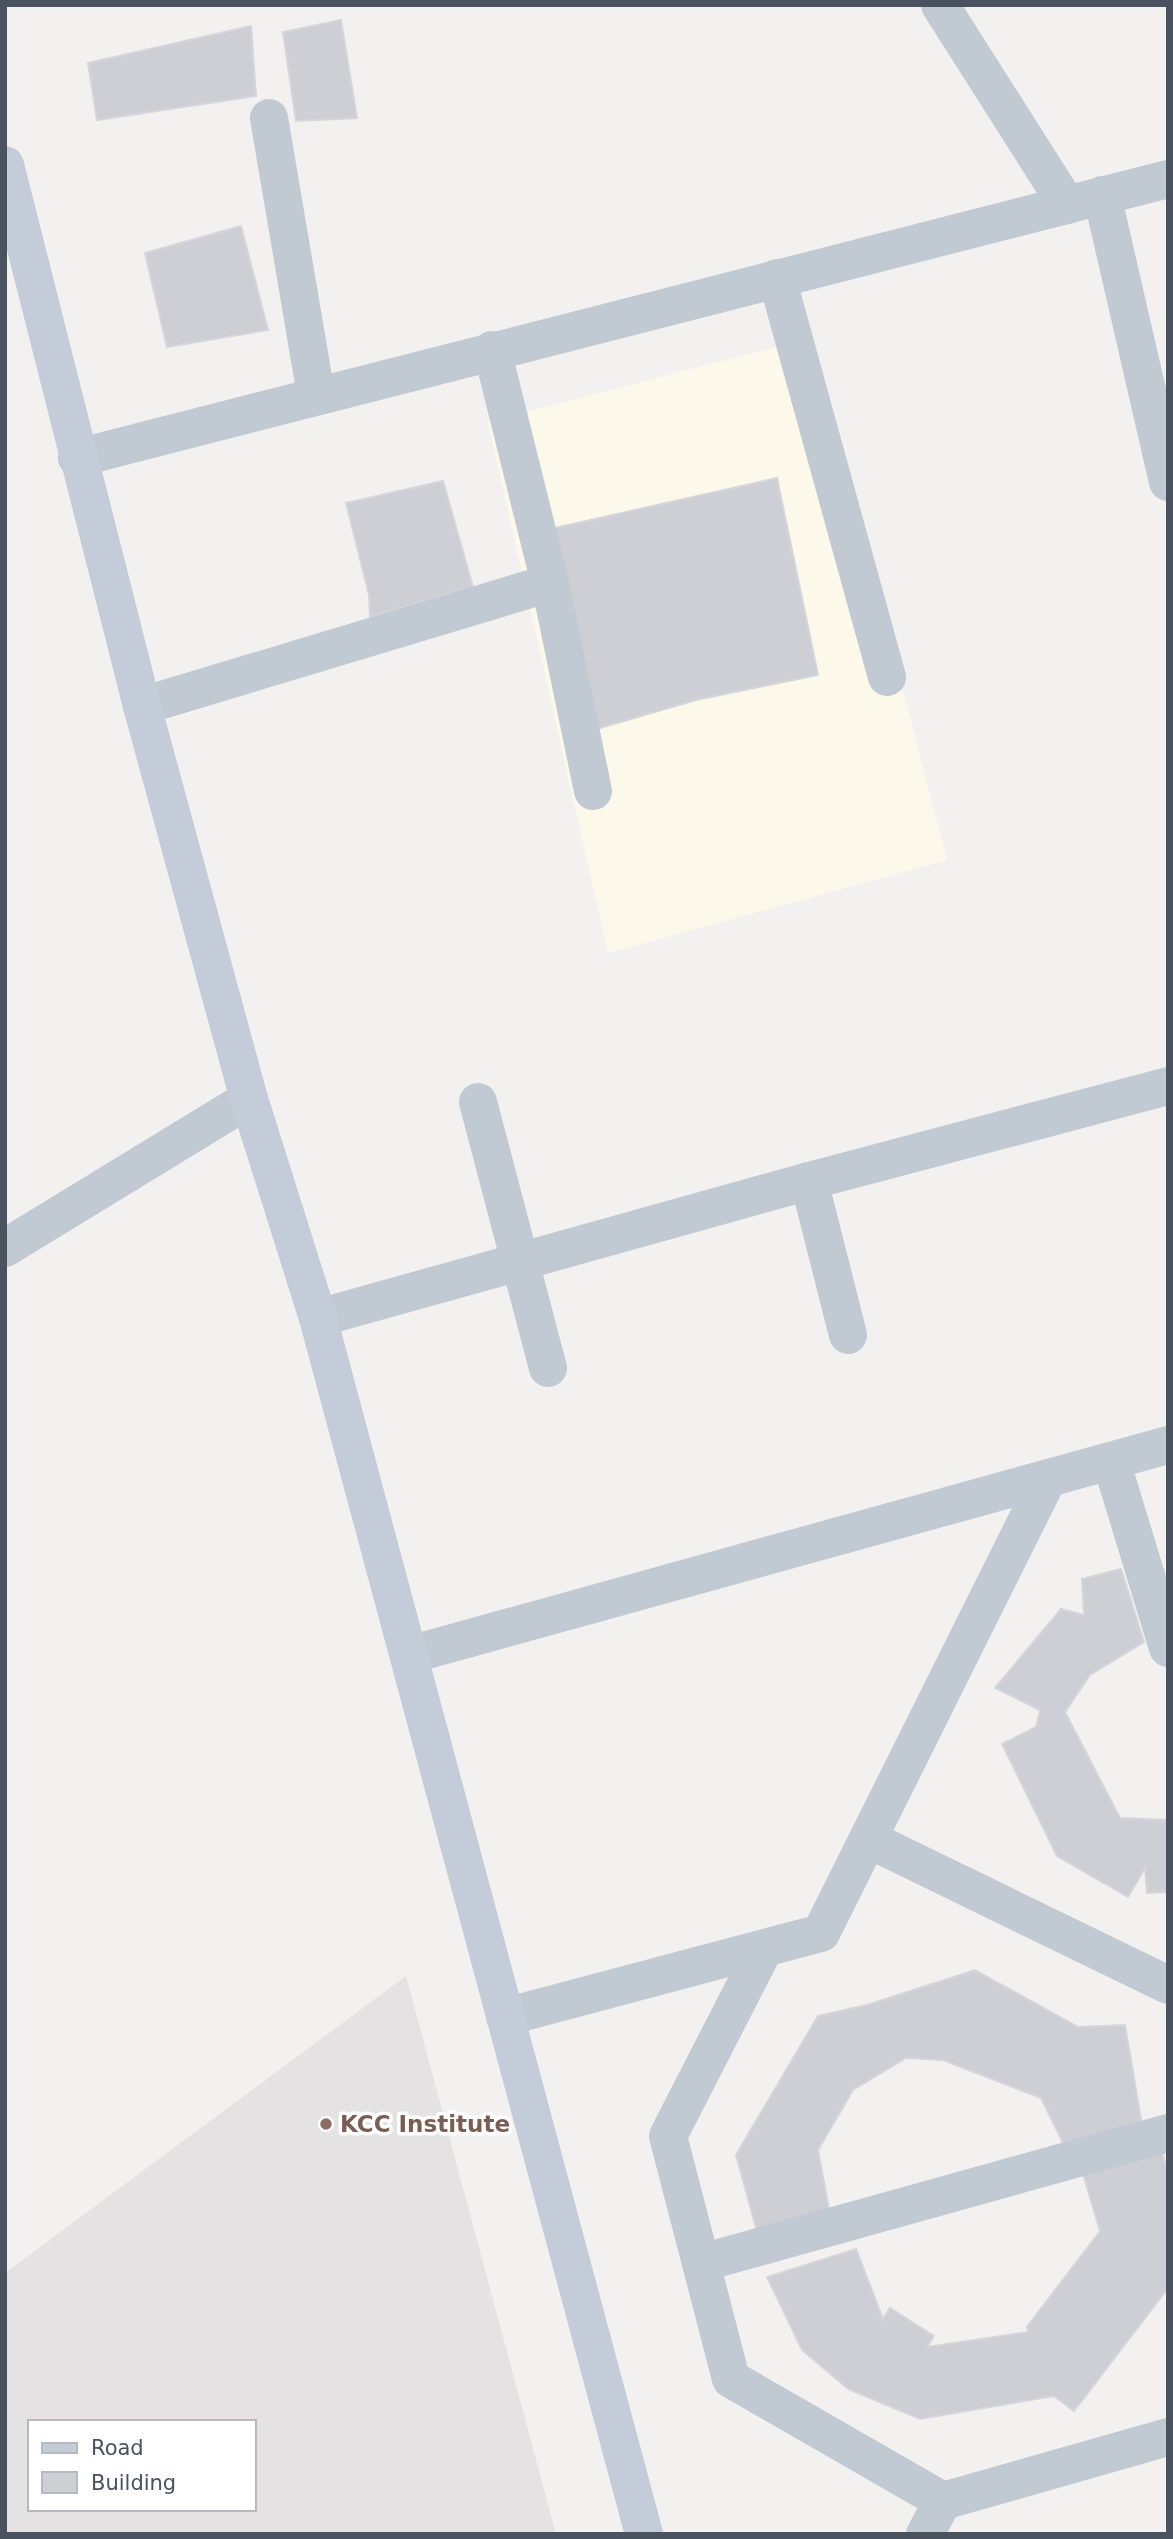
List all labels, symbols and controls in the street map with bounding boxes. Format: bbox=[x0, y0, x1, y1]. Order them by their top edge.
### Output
place label: KCC Institute bbox=[340, 2111, 510, 2137]
marker: KCC Institute bbox=[318, 2116, 334, 2132]
legend bbox=[28, 2420, 256, 2511]
text: Road bbox=[91, 2436, 144, 2460]
text: Building bbox=[91, 2471, 176, 2495]

